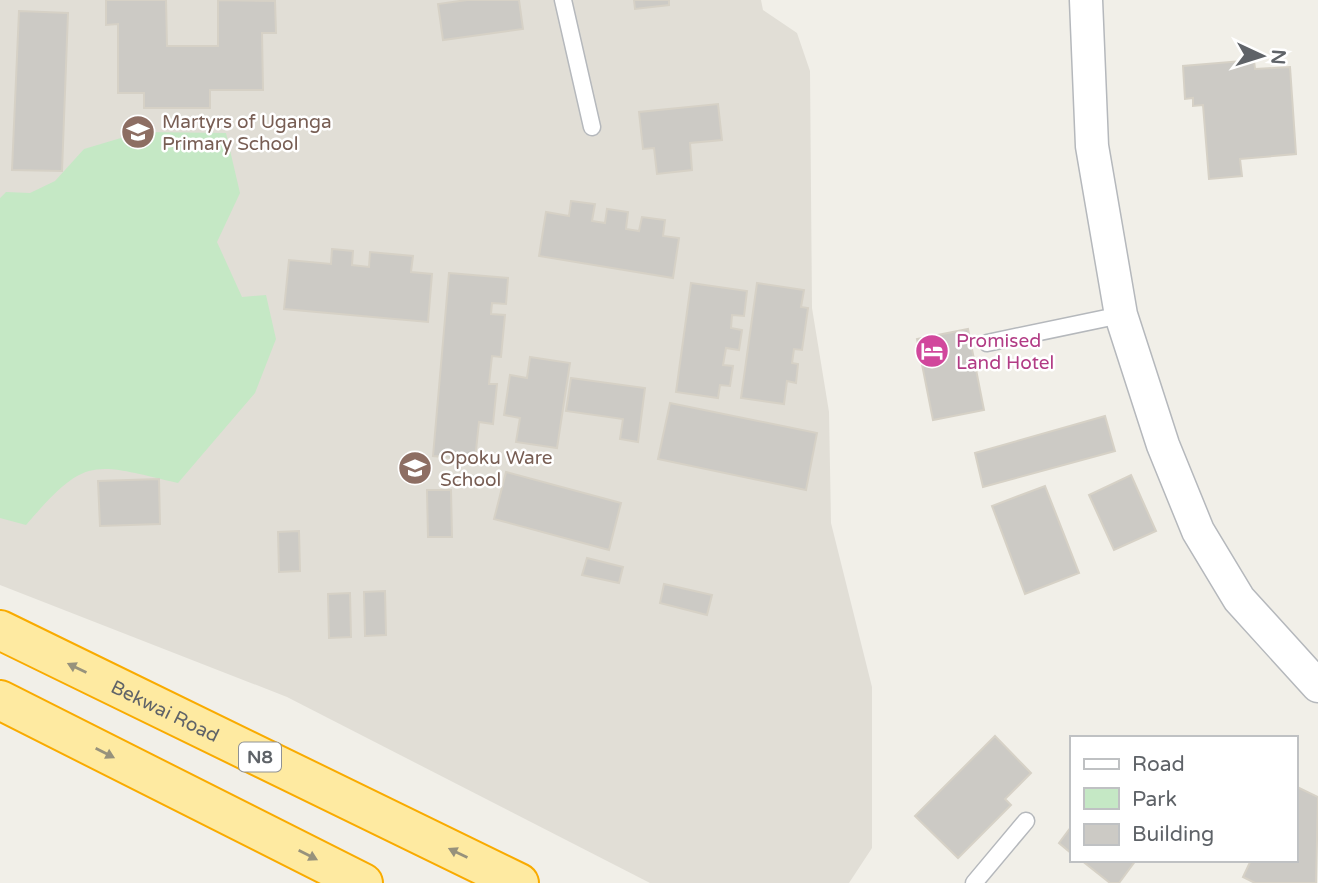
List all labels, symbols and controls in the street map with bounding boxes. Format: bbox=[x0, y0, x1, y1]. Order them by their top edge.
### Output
north arrow bbox=[1227, 21, 1297, 91]
text: N bbox=[1266, 49, 1289, 65]
place label: Martyrs of Uganga Primary School bbox=[162, 111, 332, 155]
school or university icon: Martyrs of Uganga Primary School bbox=[119, 113, 157, 151]
place label: Promised Land Hotel bbox=[956, 330, 1054, 374]
hotel icon: Promised Land Hotel bbox=[913, 332, 951, 370]
place label: Opoku Ware School bbox=[440, 447, 553, 491]
school or university icon: Opoku Ware School bbox=[396, 449, 434, 487]
one-way arrow bbox=[67, 662, 87, 674]
street label: Bekwai Road bbox=[107, 676, 222, 747]
legend bbox=[1070, 736, 1297, 862]
road number: N8 bbox=[239, 742, 281, 772]
one-way arrow bbox=[95, 747, 115, 758]
text: Road bbox=[1132, 752, 1185, 777]
text: Park bbox=[1132, 787, 1177, 812]
text: Building bbox=[1132, 822, 1214, 847]
one-way arrow bbox=[448, 848, 468, 859]
one-way arrow bbox=[298, 850, 318, 861]

